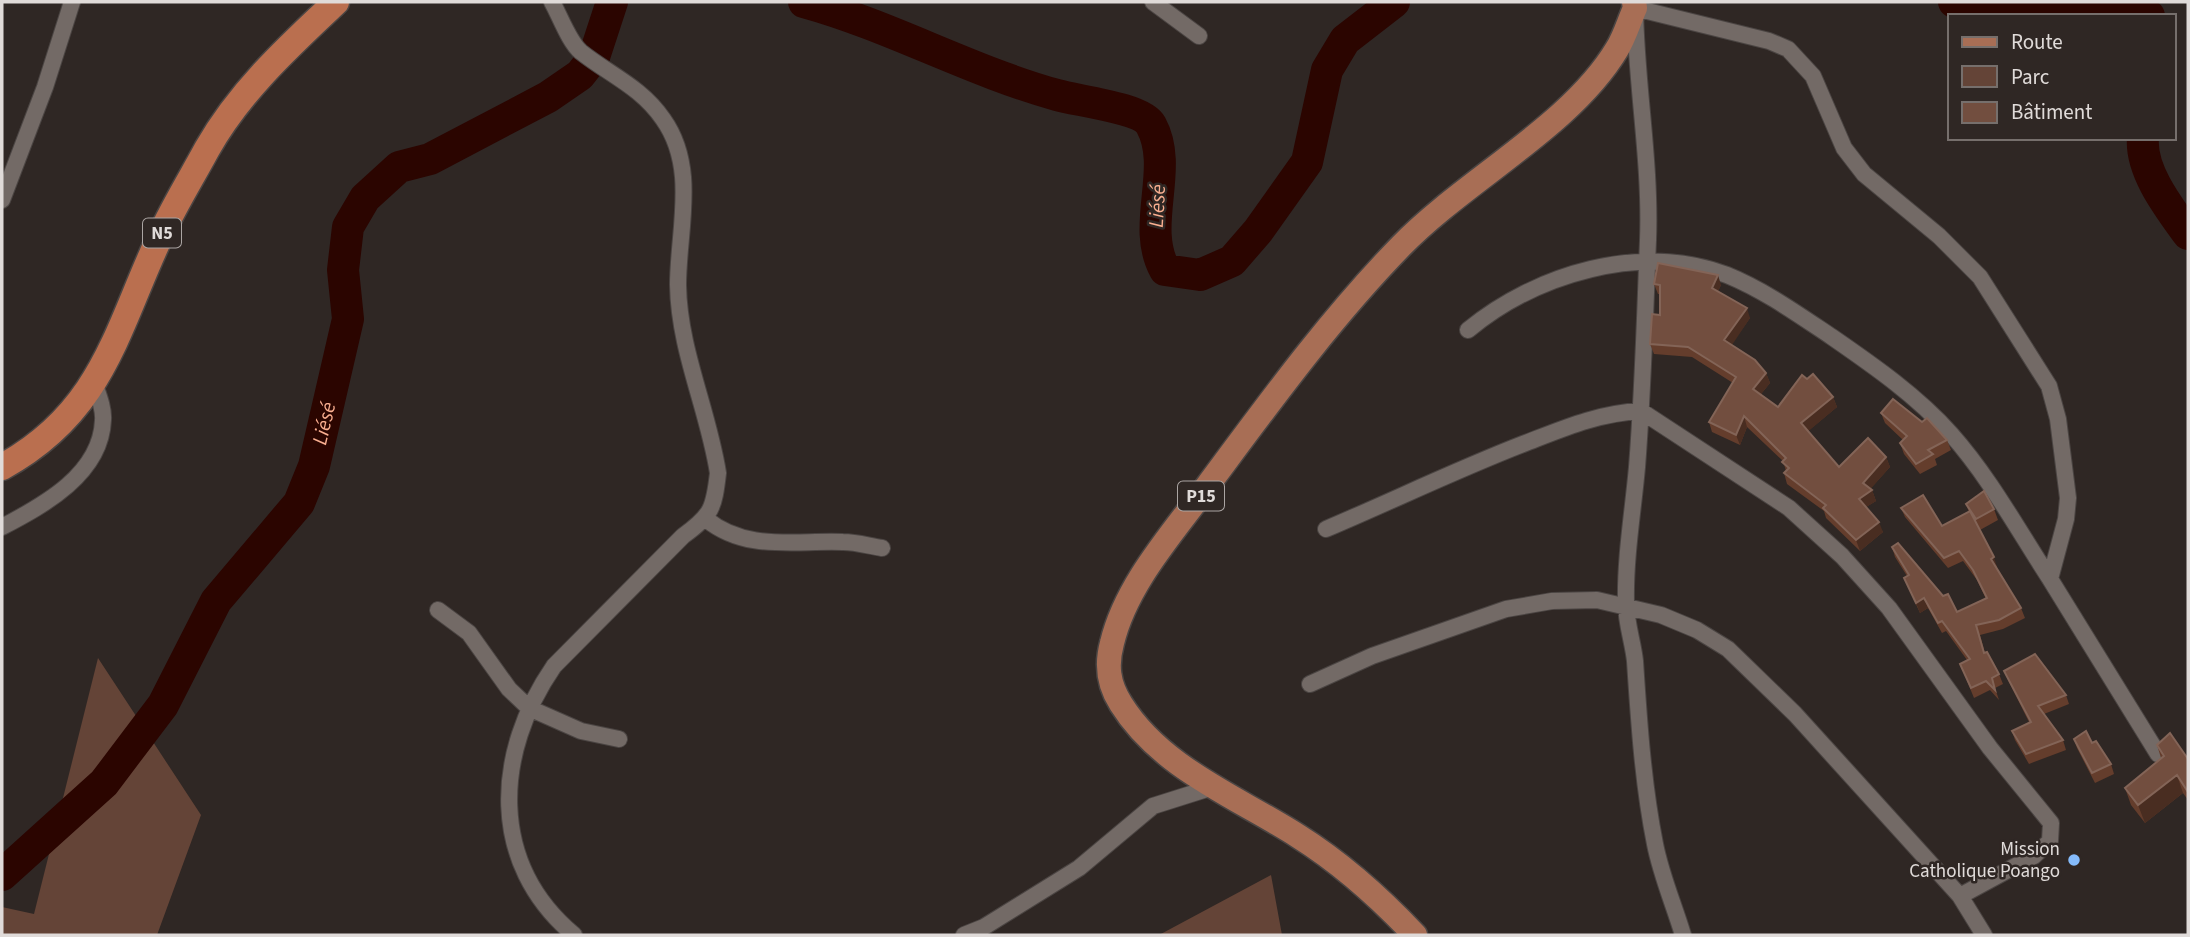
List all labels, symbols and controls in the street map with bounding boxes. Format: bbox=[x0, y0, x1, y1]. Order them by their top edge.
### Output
legend bbox=[1948, 14, 2176, 140]
text: Route bbox=[2011, 27, 2063, 57]
text: Parc bbox=[2011, 62, 2050, 92]
text: Bâtiment bbox=[2011, 97, 2092, 127]
water label: Liésé bbox=[1141, 183, 1173, 228]
road number: N5 bbox=[143, 218, 181, 247]
water label: Liésé bbox=[304, 398, 344, 448]
road number: P15 bbox=[1178, 482, 1224, 510]
place label: Mission Catholique Poango bbox=[1909, 836, 2060, 885]
marker: Mission Catholique Poango bbox=[2066, 852, 2082, 868]

